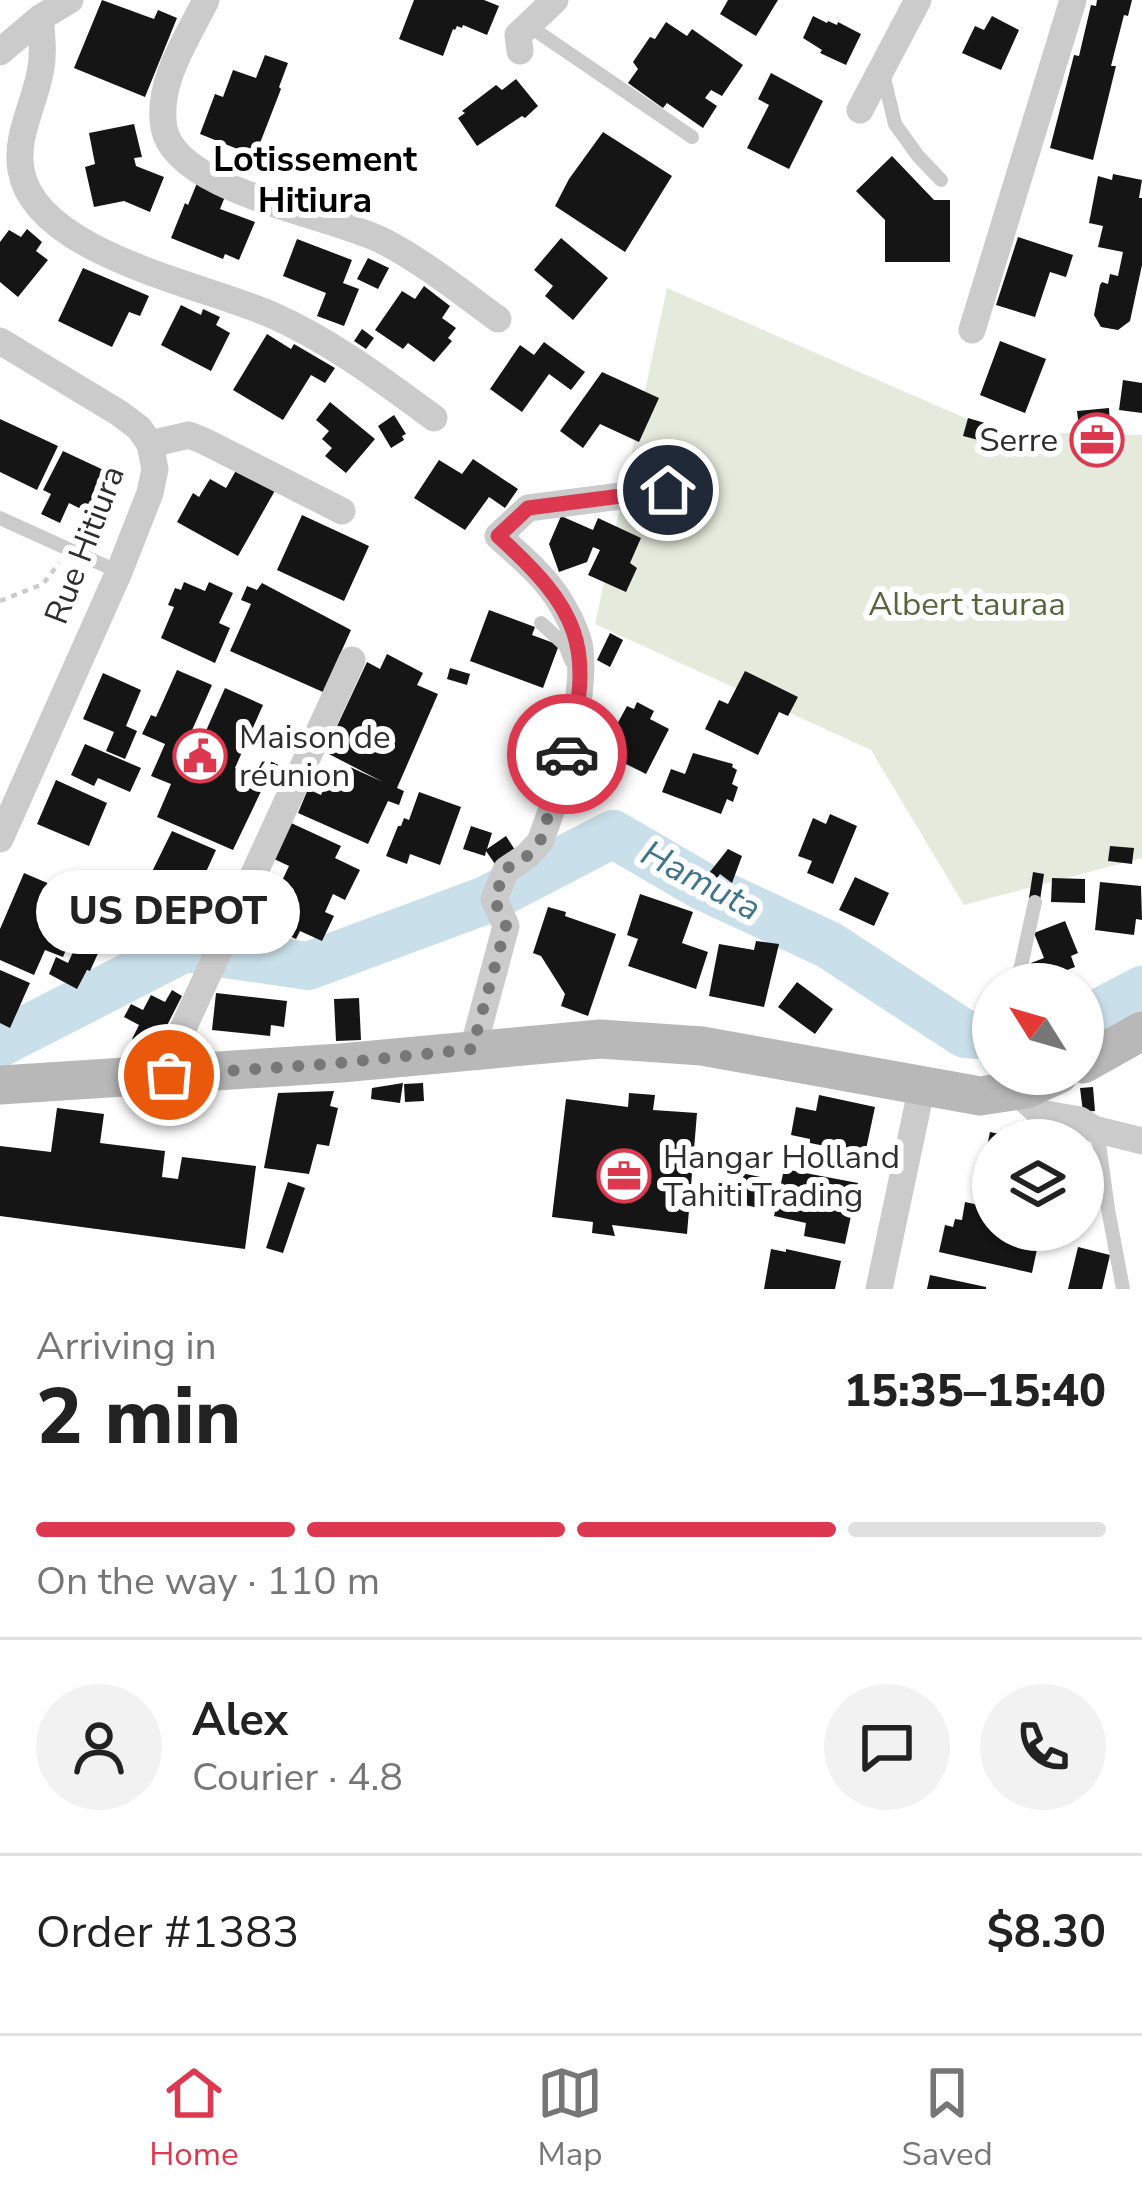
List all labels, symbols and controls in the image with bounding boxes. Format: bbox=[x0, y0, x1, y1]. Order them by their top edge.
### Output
district label: Lotissement Hitiura bbox=[213, 135, 417, 225]
office icon: Serre bbox=[1069, 412, 1125, 468]
place label: Serre bbox=[979, 418, 1058, 463]
pin bbox=[617, 439, 719, 541]
icon: home bbox=[635, 457, 701, 523]
street label: Rue Hitiura bbox=[34, 459, 136, 631]
park label: Albert tauraa bbox=[868, 582, 1066, 627]
courier bbox=[507, 694, 627, 814]
place label: Maison de réunion bbox=[239, 715, 391, 798]
icon: car bbox=[534, 721, 600, 787]
public building icon: Maison de réunion bbox=[172, 728, 228, 784]
water label: Hamuta bbox=[632, 829, 770, 933]
callout: US DEPOT bbox=[37, 871, 301, 955]
text: US DEPOT bbox=[69, 885, 267, 938]
north arrow bbox=[972, 963, 1104, 1095]
map controls bbox=[972, 963, 1104, 1251]
pin bbox=[118, 1024, 220, 1126]
icon: bag bbox=[136, 1042, 202, 1108]
button: layers bbox=[972, 1119, 1104, 1251]
place label: Hangar Holland Tahiti Trading bbox=[663, 1135, 900, 1218]
office icon: Hangar Holland Tahiti Trading bbox=[596, 1148, 652, 1204]
text: Arriving in bbox=[36, 1320, 217, 1373]
text: 15:35–15:40 bbox=[844, 1361, 1106, 1422]
text: 2 min bbox=[36, 1364, 241, 1471]
text: On the way · 110 m bbox=[36, 1555, 380, 1608]
button: person bbox=[36, 1684, 162, 1810]
button: chat bbox=[824, 1684, 950, 1810]
button: phone bbox=[980, 1684, 1106, 1810]
text: Alex bbox=[192, 1690, 288, 1751]
text: Courier · 4.8 bbox=[192, 1751, 403, 1804]
text: Order #1383 bbox=[36, 1902, 299, 1963]
text: $8.30 bbox=[987, 1902, 1106, 1963]
tab: Home bbox=[149, 2060, 239, 2177]
tab: Map bbox=[537, 2060, 603, 2177]
tab: Saved bbox=[902, 2060, 993, 2177]

